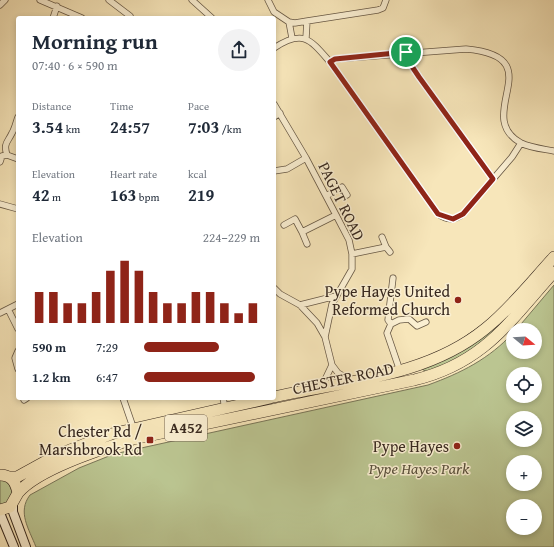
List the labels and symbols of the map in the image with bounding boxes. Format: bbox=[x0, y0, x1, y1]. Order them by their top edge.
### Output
pin bbox=[389, 35, 423, 69]
street label: PAGET ROAD bbox=[313, 158, 372, 245]
place label: Pype Hayes United Reformed Church bbox=[325, 279, 450, 321]
marker: Pype Hayes United Reformed Church bbox=[453, 295, 463, 305]
north arrow bbox=[506, 323, 542, 359]
street label: CHESTER ROAD bbox=[290, 356, 396, 400]
road number: A452 bbox=[165, 415, 207, 441]
place label: Chester Rd / Marshbrook Rd bbox=[39, 419, 142, 461]
place label: Pype Hayes bbox=[373, 434, 449, 458]
marker: Chester Rd / Marshbrook Rd bbox=[145, 435, 155, 445]
marker: Pype Hayes bbox=[452, 441, 462, 451]
park label: Pype Hayes Park bbox=[368, 456, 470, 480]

